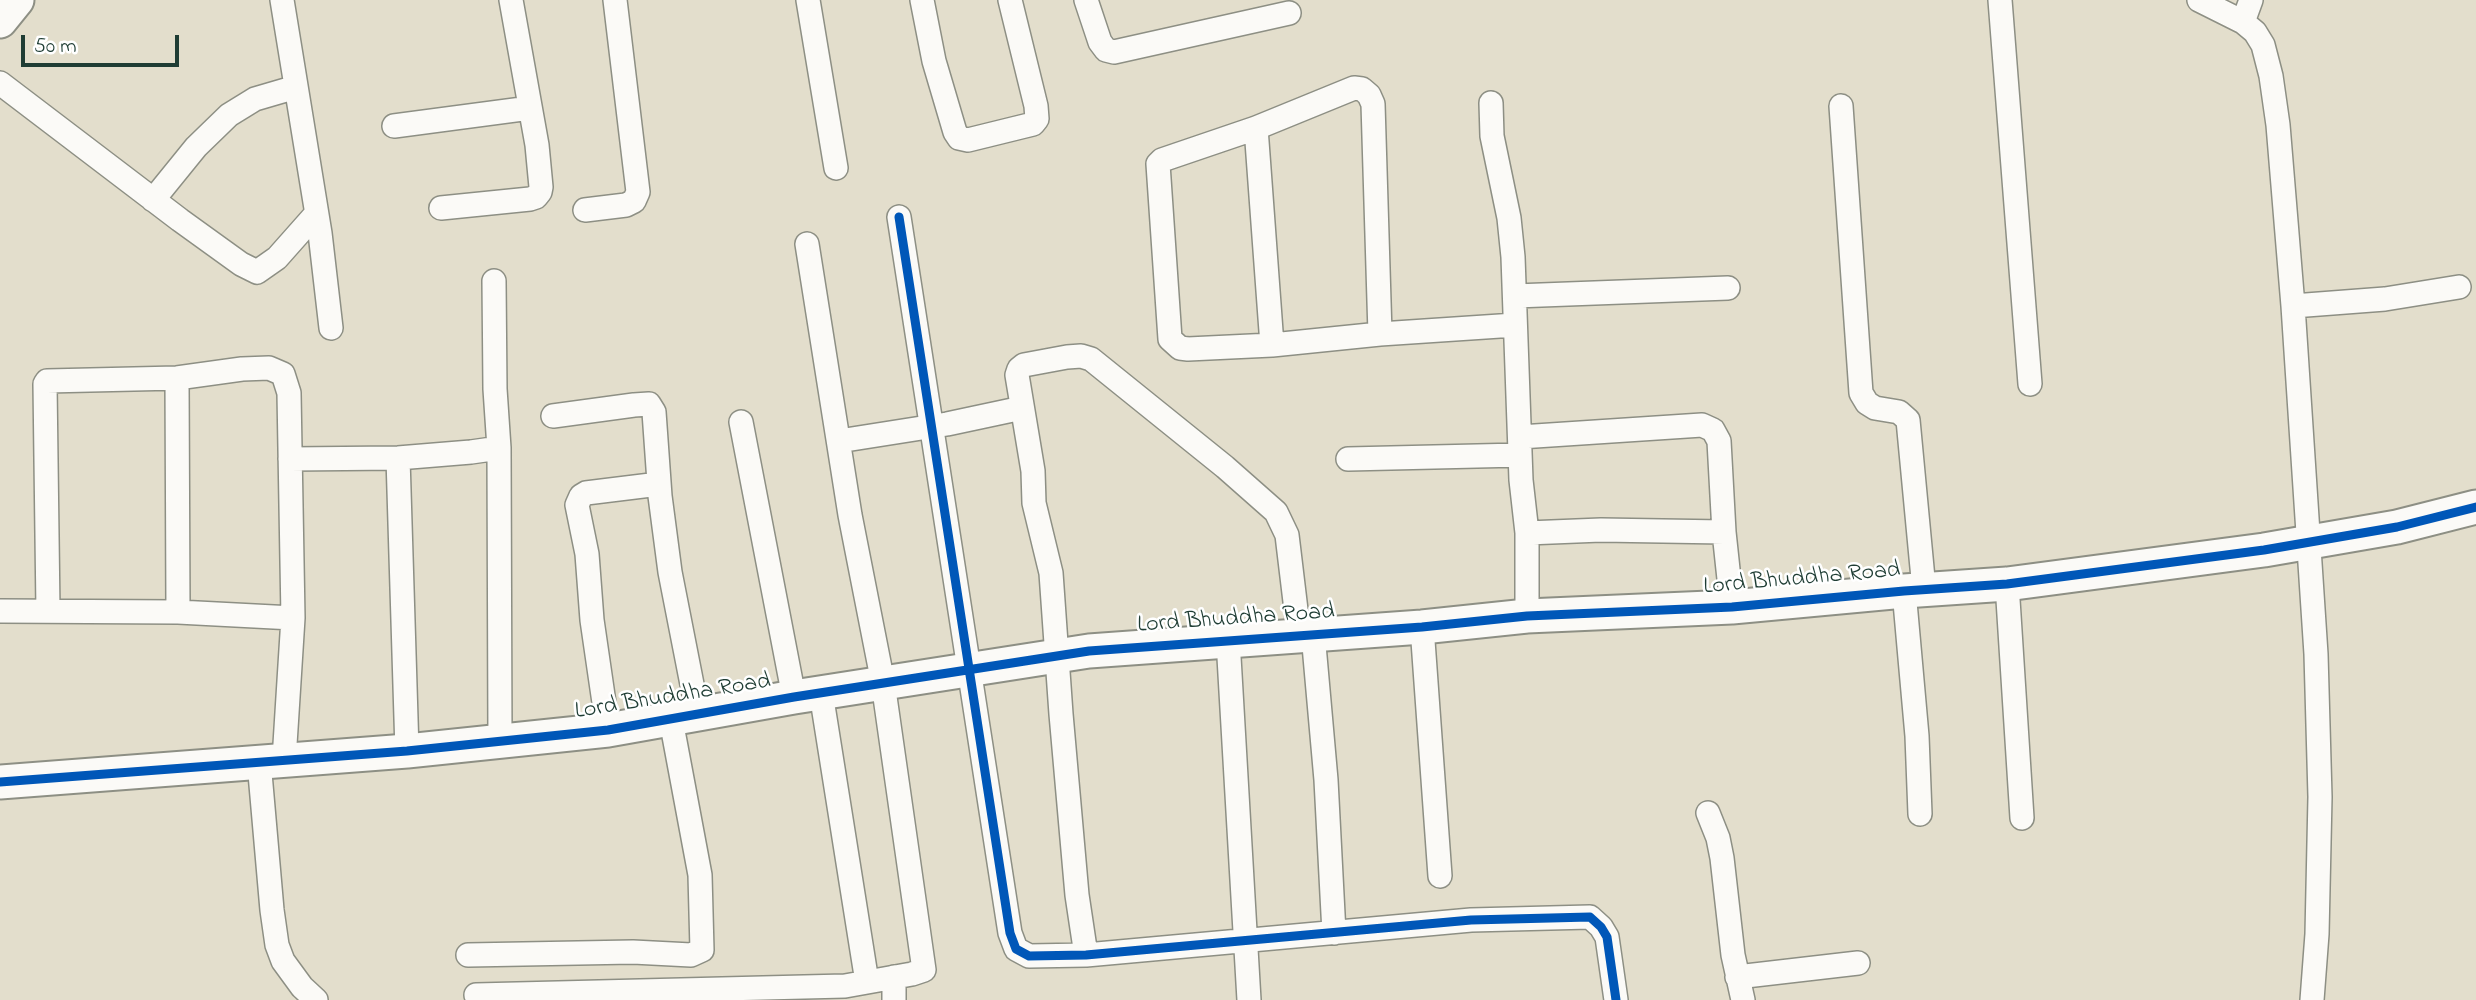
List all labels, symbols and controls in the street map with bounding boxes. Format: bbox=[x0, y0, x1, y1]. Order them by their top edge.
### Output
scale bar bbox=[24, 21, 182, 65]
text: 50 m bbox=[34, 32, 77, 62]
street label: Lord Bhuddha Road bbox=[1702, 557, 1902, 603]
street label: Lord Bhuddha Road bbox=[1136, 599, 1336, 641]
street label: Lord Bhuddha Road bbox=[573, 668, 773, 728]

